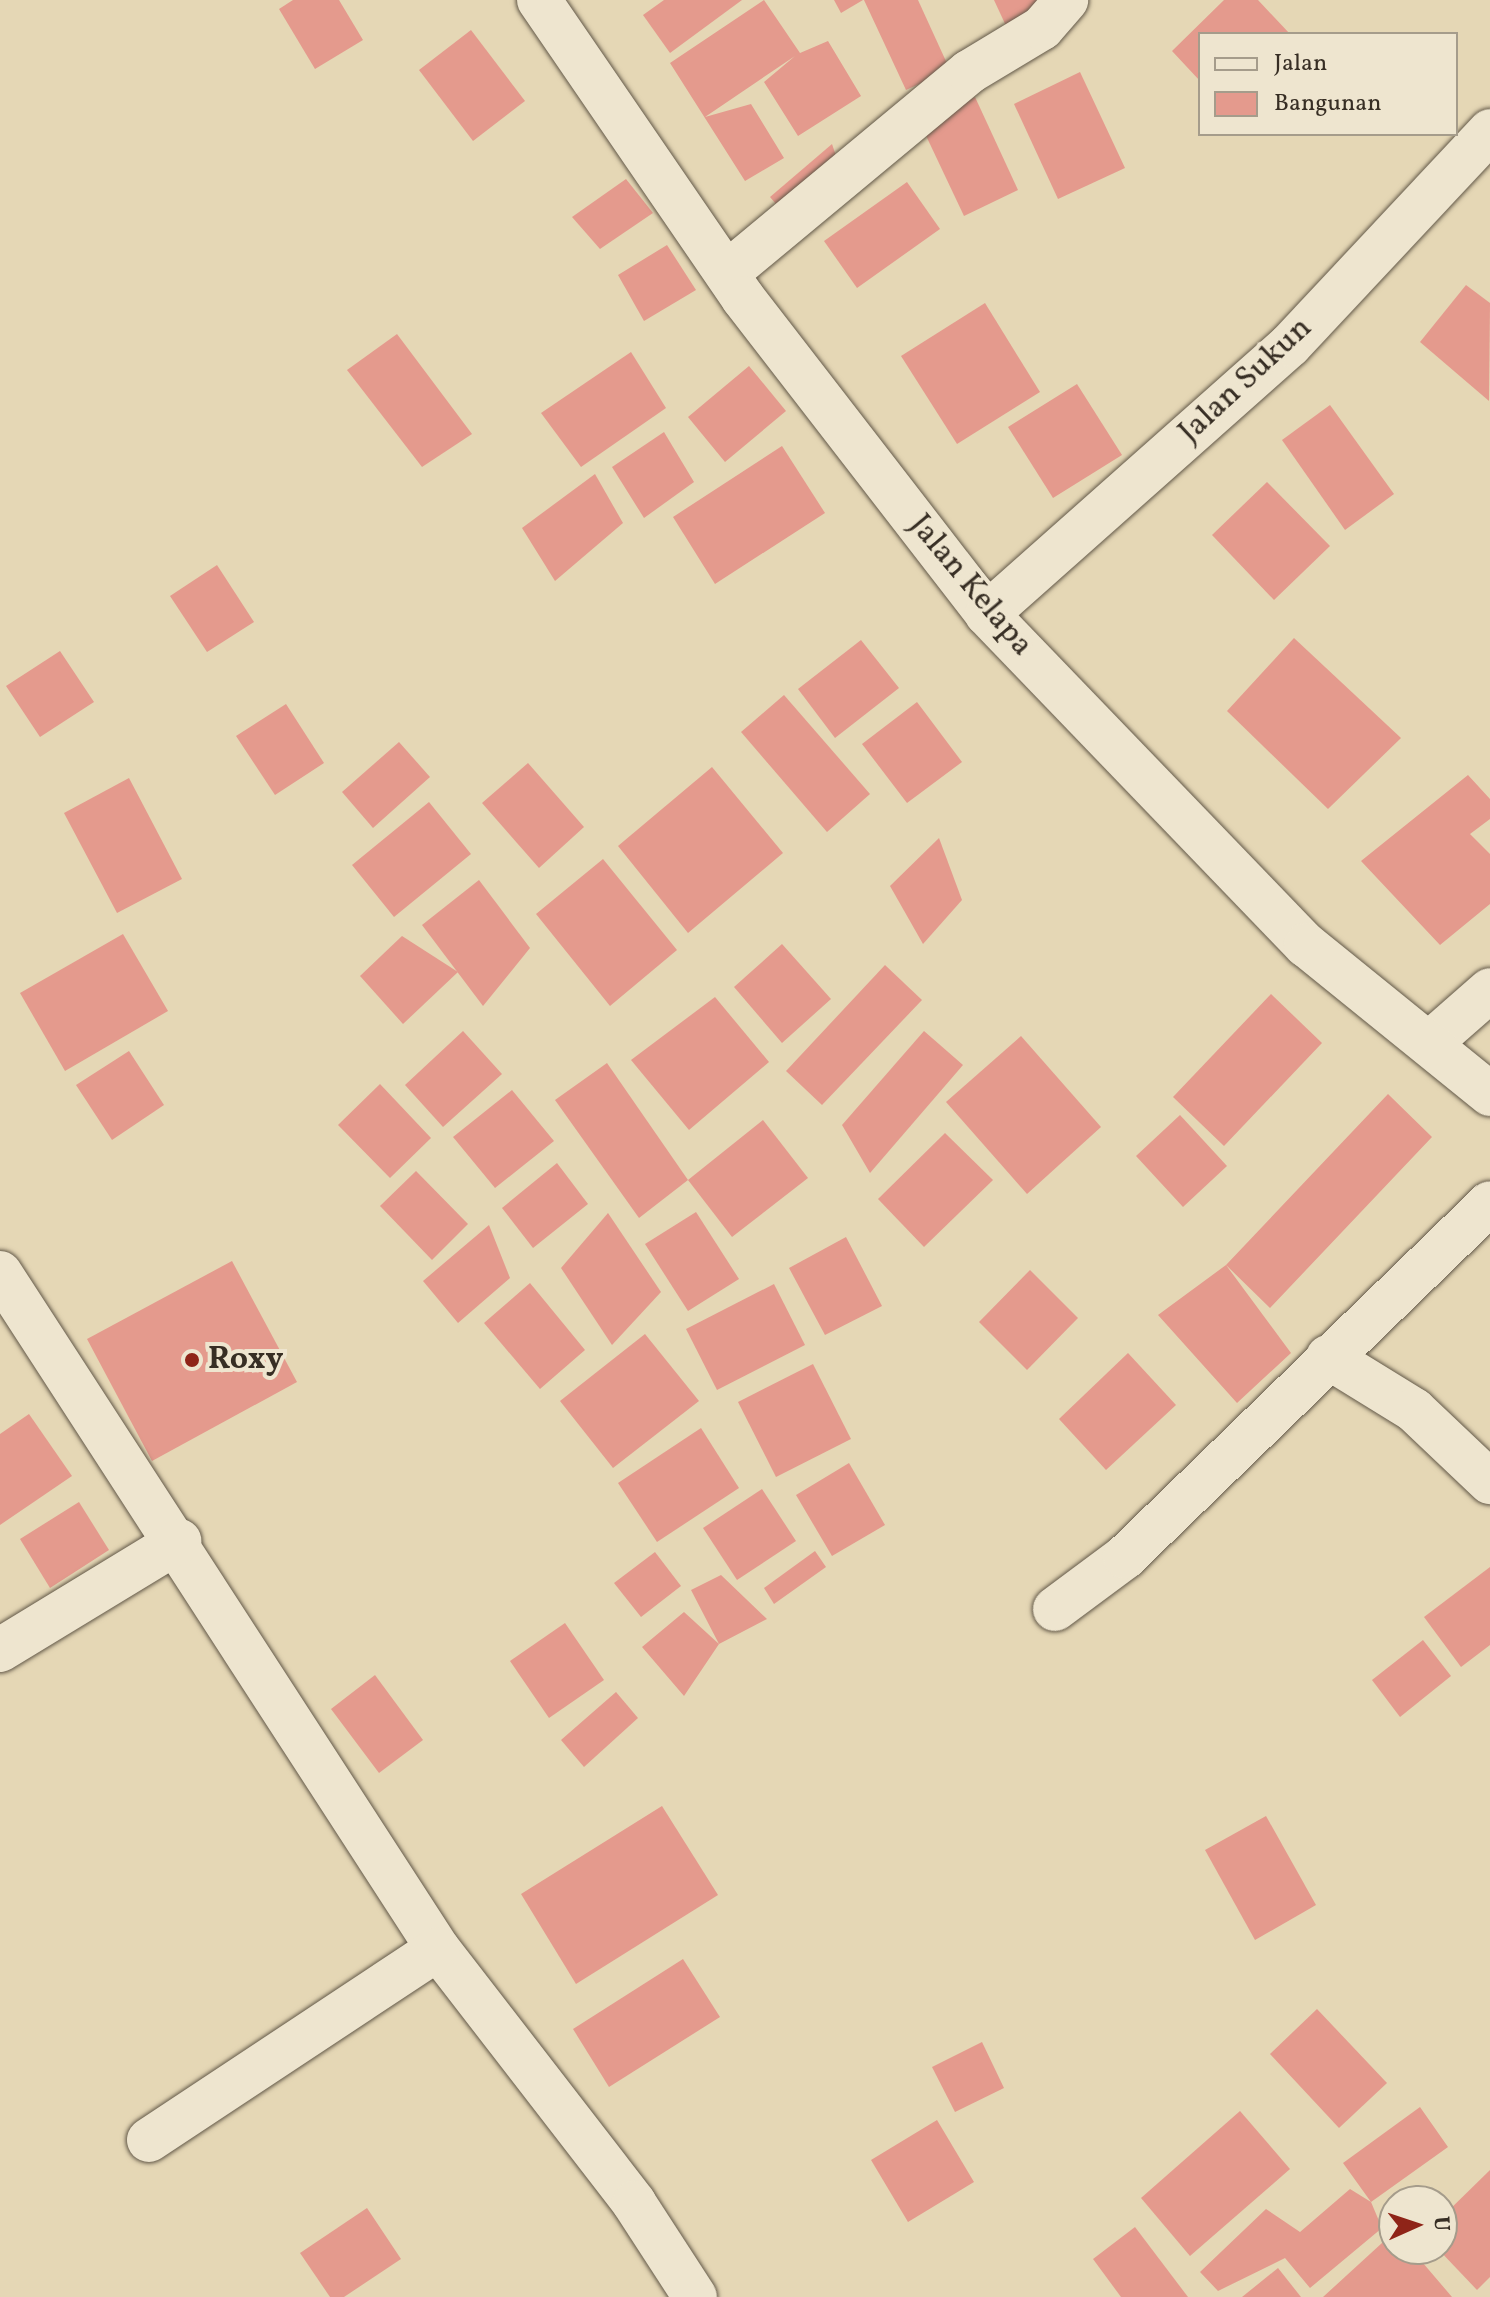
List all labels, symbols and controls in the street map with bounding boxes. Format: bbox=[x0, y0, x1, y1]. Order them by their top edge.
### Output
legend bbox=[1198, 32, 1458, 136]
text: Jalan bbox=[1274, 47, 1327, 81]
text: Bangunan bbox=[1274, 87, 1382, 121]
street label: Jalan Sukun bbox=[1172, 310, 1320, 452]
street label: Jalan Kelapa bbox=[900, 507, 1040, 665]
place label: Roxy bbox=[208, 1341, 284, 1379]
marker: Roxy bbox=[183, 1351, 201, 1369]
north arrow bbox=[1378, 2185, 1458, 2265]
text: U bbox=[1425, 2215, 1456, 2232]

